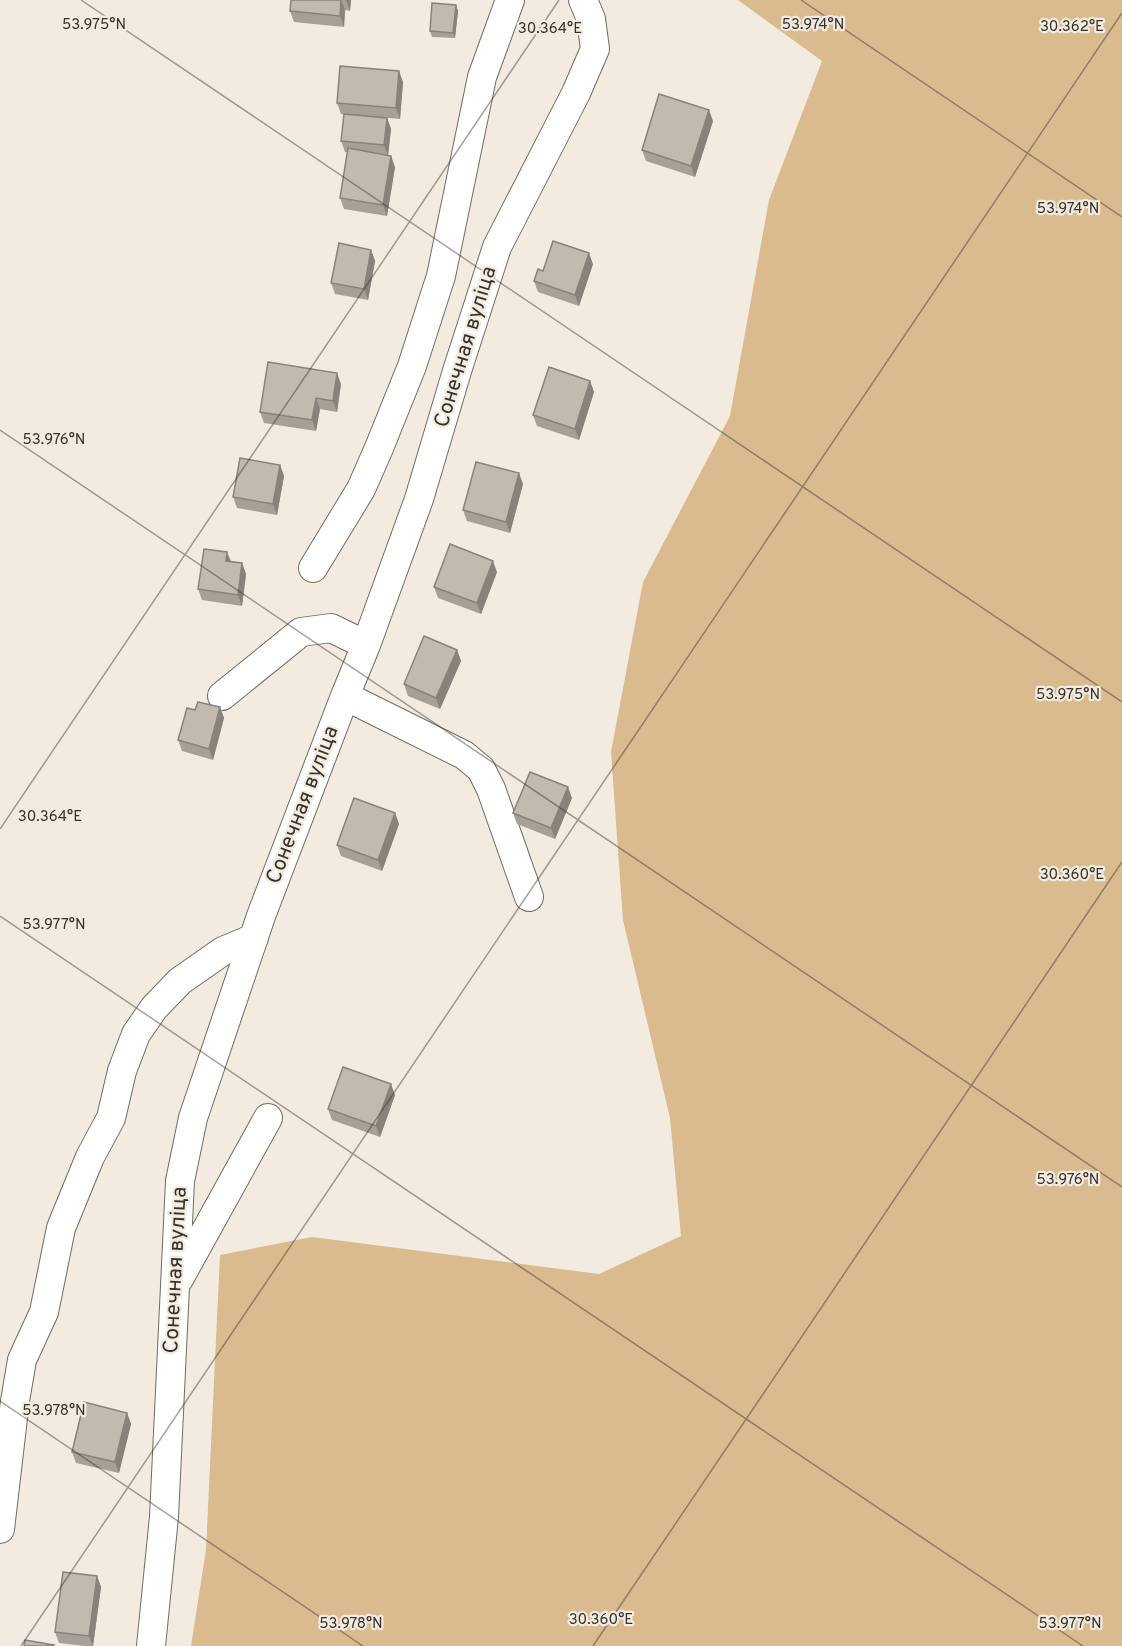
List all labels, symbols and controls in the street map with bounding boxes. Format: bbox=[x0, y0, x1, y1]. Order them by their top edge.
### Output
text: 53.975°N bbox=[62, 16, 126, 35]
text: 53.974°N bbox=[782, 16, 844, 35]
text: 30.362°E bbox=[1040, 18, 1104, 37]
text: 30.364°E bbox=[518, 20, 582, 39]
text: 53.974°N bbox=[1037, 200, 1099, 219]
street label: Сонечная вуліца bbox=[429, 263, 503, 431]
text: 53.976°N bbox=[23, 431, 85, 450]
text: 53.975°N bbox=[1036, 686, 1100, 705]
street label: Сонечная вуліца bbox=[260, 722, 346, 888]
text: 30.364°E bbox=[18, 808, 82, 827]
text: 30.360°E bbox=[1040, 866, 1104, 885]
text: 53.977°N bbox=[22, 916, 86, 935]
text: 53.976°N bbox=[1037, 1171, 1099, 1190]
street label: Сонечная вуліца bbox=[158, 1186, 194, 1354]
text: 53.978°N bbox=[22, 1402, 86, 1421]
text: 30.360°E bbox=[569, 1611, 633, 1630]
text: 53.978°N bbox=[319, 1615, 383, 1634]
text: 53.977°N bbox=[1038, 1615, 1102, 1634]

